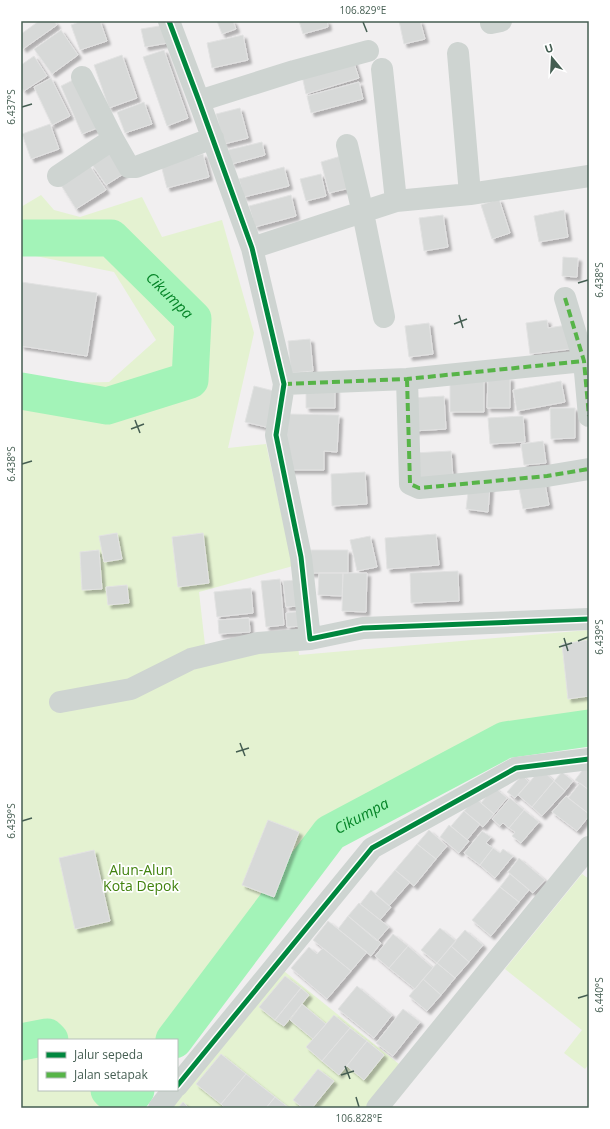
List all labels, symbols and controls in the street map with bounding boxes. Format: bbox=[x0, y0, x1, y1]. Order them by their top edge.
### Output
text: 106.829°E bbox=[340, 3, 386, 17]
north arrow bbox=[532, 38, 572, 78]
text: U bbox=[542, 40, 555, 56]
text: 6.437°S bbox=[4, 89, 18, 125]
text: 6.438°S bbox=[592, 262, 606, 298]
water label: Cikumpa bbox=[142, 267, 198, 323]
text: 6.438°S bbox=[4, 446, 18, 482]
text: 6.439°S bbox=[592, 619, 606, 655]
water label: Cikumpa bbox=[330, 792, 392, 838]
text: 6.439°S bbox=[4, 803, 18, 839]
park label: Alun-Alun Kota Depok bbox=[103, 860, 180, 895]
text: 6.440°S bbox=[592, 977, 606, 1013]
legend bbox=[38, 1039, 178, 1091]
text: Jalur sepeda bbox=[73, 1046, 143, 1063]
text: Jalan setapak bbox=[73, 1066, 148, 1083]
text: 106.828°E bbox=[336, 1111, 382, 1125]

